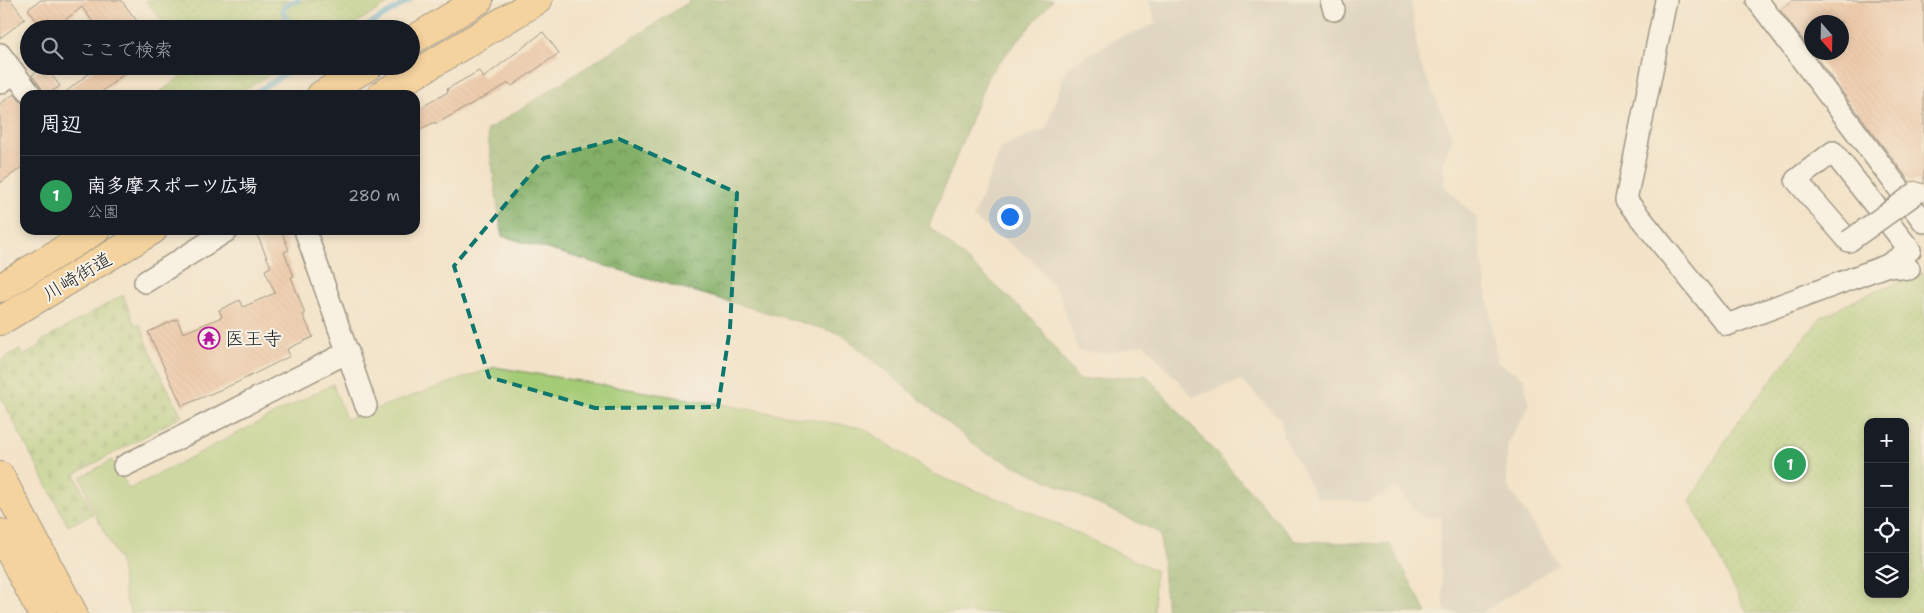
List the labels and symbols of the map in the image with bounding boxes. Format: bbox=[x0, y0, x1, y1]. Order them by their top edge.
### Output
north arrow bbox=[1804, 15, 1849, 60]
your location bbox=[997, 204, 1023, 230]
street label: 川崎街道 bbox=[38, 246, 116, 307]
temple icon: 医王寺 bbox=[197, 326, 221, 350]
place label: 医王寺 bbox=[225, 326, 282, 351]
pin: 1 bbox=[1774, 445, 1806, 483]

